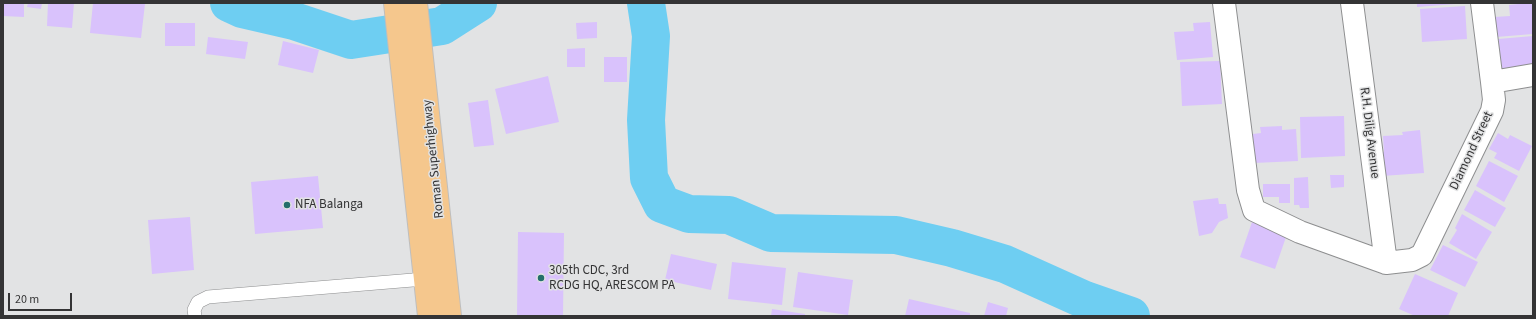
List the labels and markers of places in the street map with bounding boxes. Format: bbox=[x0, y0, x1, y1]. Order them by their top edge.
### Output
place label: NFA Balanga bbox=[295, 197, 363, 213]
marker: NFA Balanga bbox=[282, 200, 292, 210]
place label: 305th CDC, 3rd RCDG HQ, ARESCOM PA bbox=[549, 263, 675, 294]
marker: 305th CDC, 3rd RCDG HQ, ARESCOM PA bbox=[536, 273, 546, 283]

